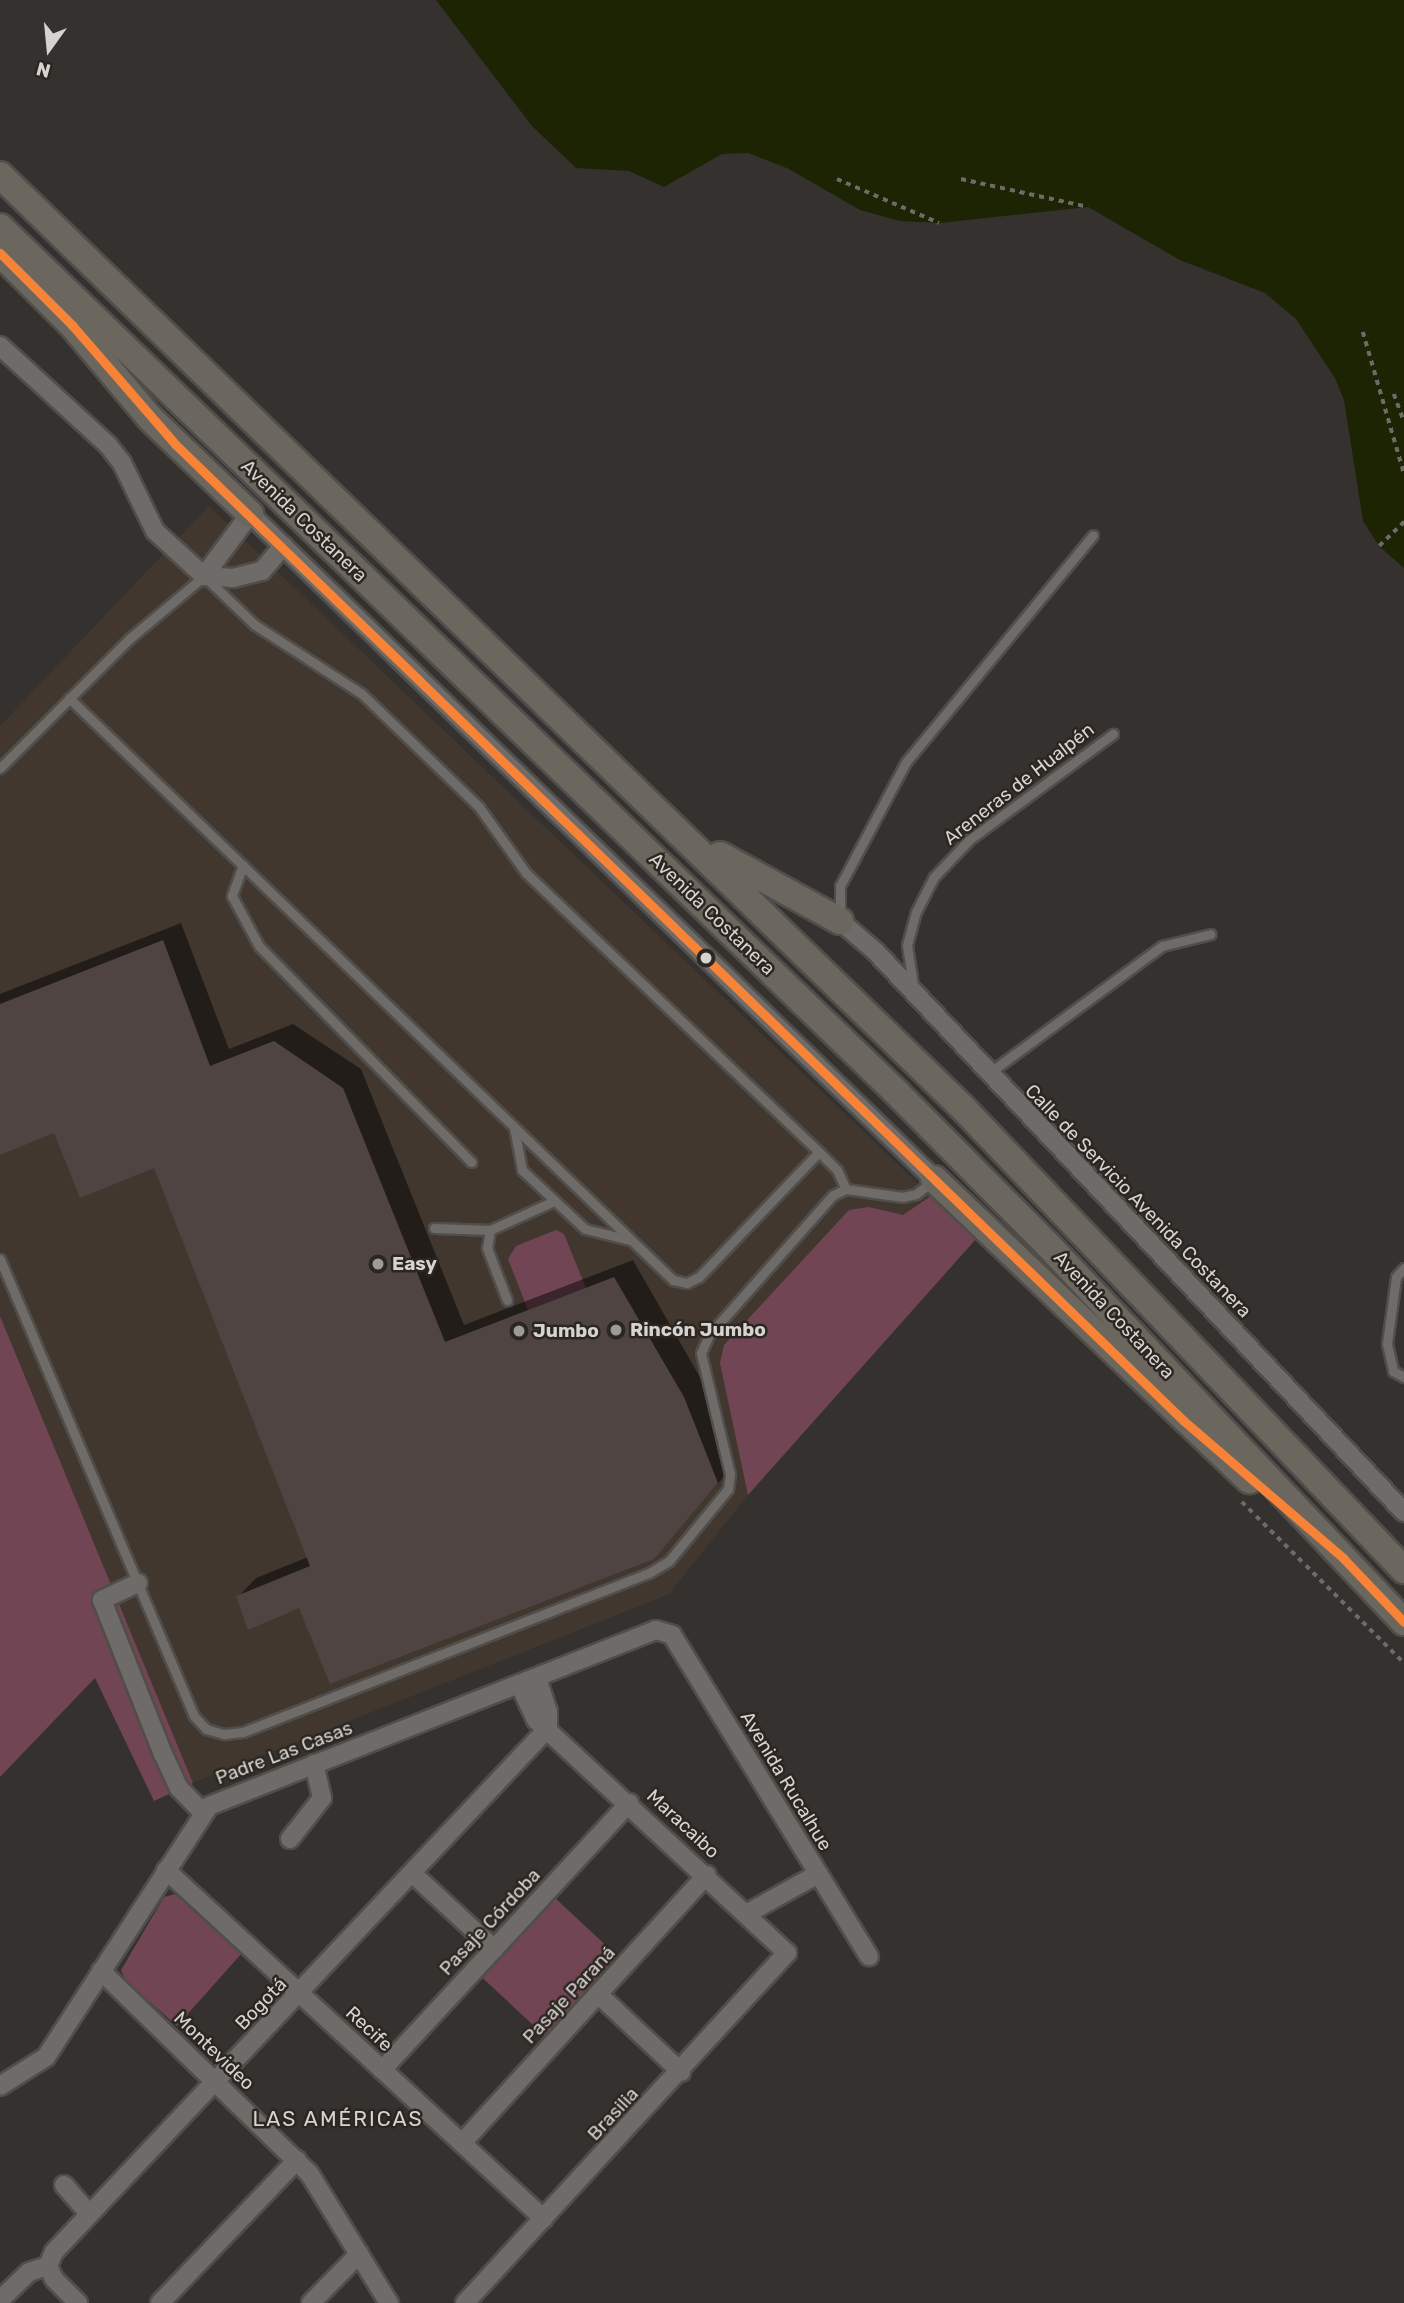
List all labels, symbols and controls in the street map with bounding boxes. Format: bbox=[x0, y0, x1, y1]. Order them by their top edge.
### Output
north arrow bbox=[14, 14, 84, 84]
text: N bbox=[34, 57, 53, 83]
street label: Avenida Costanera bbox=[236, 455, 372, 587]
street label: Areneras de Hualpén bbox=[939, 718, 1099, 850]
street label: Avenida Costanera bbox=[644, 848, 780, 980]
unlabelled marker bbox=[699, 951, 713, 965]
street label: Calle de Servicio Avenida Costanera bbox=[1020, 1079, 1256, 1323]
street label: Avenida Costanera bbox=[1049, 1246, 1179, 1384]
place label: Easy bbox=[392, 1253, 437, 1275]
marker: Easy bbox=[370, 1256, 386, 1272]
place label: Rincón Jumbo bbox=[630, 1319, 766, 1341]
place label: Jumbo bbox=[533, 1320, 599, 1342]
marker: Rincón Jumbo bbox=[608, 1322, 624, 1338]
marker: Jumbo bbox=[511, 1323, 527, 1339]
street label: Avenida Rucalhue bbox=[735, 1707, 837, 1855]
street label: Padre Las Casas bbox=[212, 1716, 356, 1790]
street label: Maracaibo bbox=[642, 1785, 724, 1863]
street label: Pasaje Córdoba bbox=[435, 1864, 545, 1980]
street label: Pasaje Paraná bbox=[518, 1941, 620, 2049]
street label: Bogotá bbox=[231, 1973, 291, 2035]
street label: Recife bbox=[341, 2002, 397, 2056]
street label: Montevideo bbox=[169, 2007, 259, 2095]
street label: Brasilia bbox=[583, 2083, 643, 2145]
district label: LAS AMÉRICAS bbox=[254, 2106, 422, 2132]

